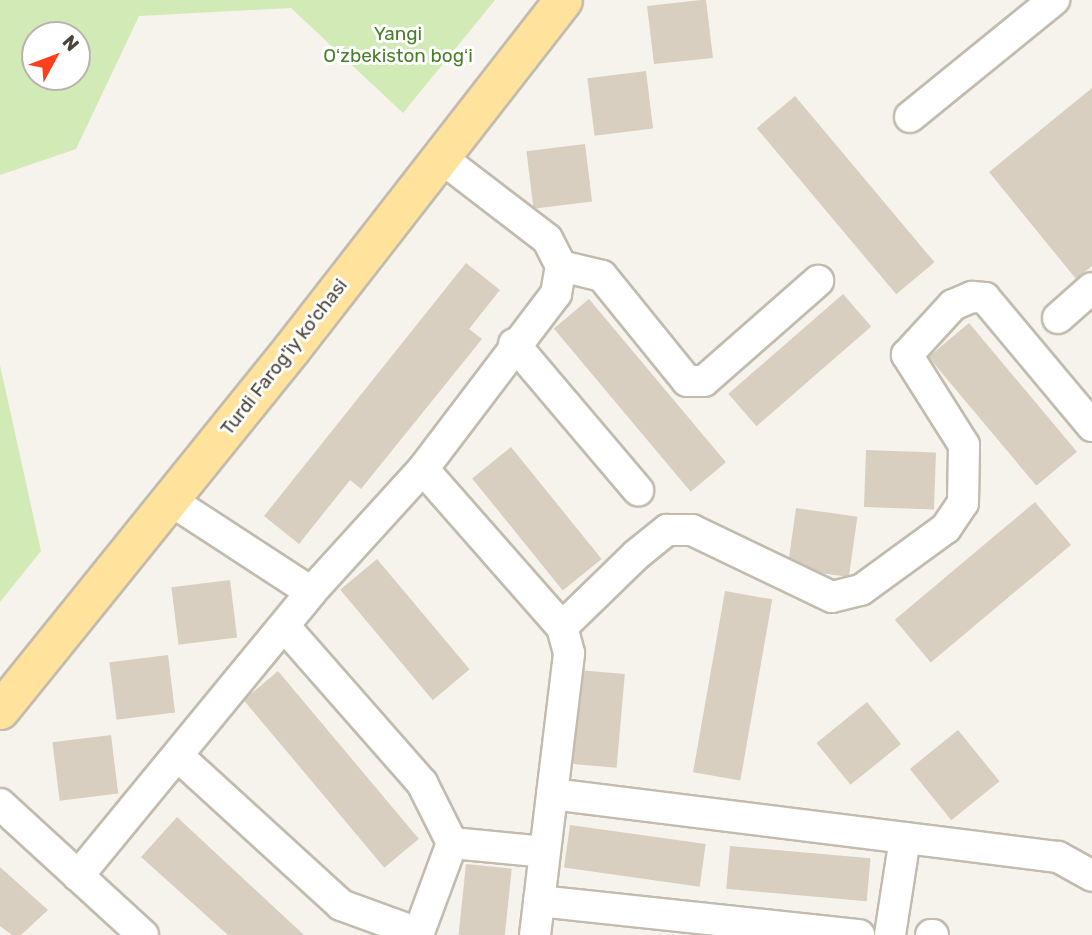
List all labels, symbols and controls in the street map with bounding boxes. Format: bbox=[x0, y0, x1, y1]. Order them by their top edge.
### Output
north arrow bbox=[21, 21, 91, 91]
park label: Yangi Oʻzbekiston bogʻi bbox=[323, 23, 473, 67]
text: N bbox=[58, 30, 84, 56]
street label: Turdi Farog'iy ko'chasi bbox=[216, 274, 352, 440]

